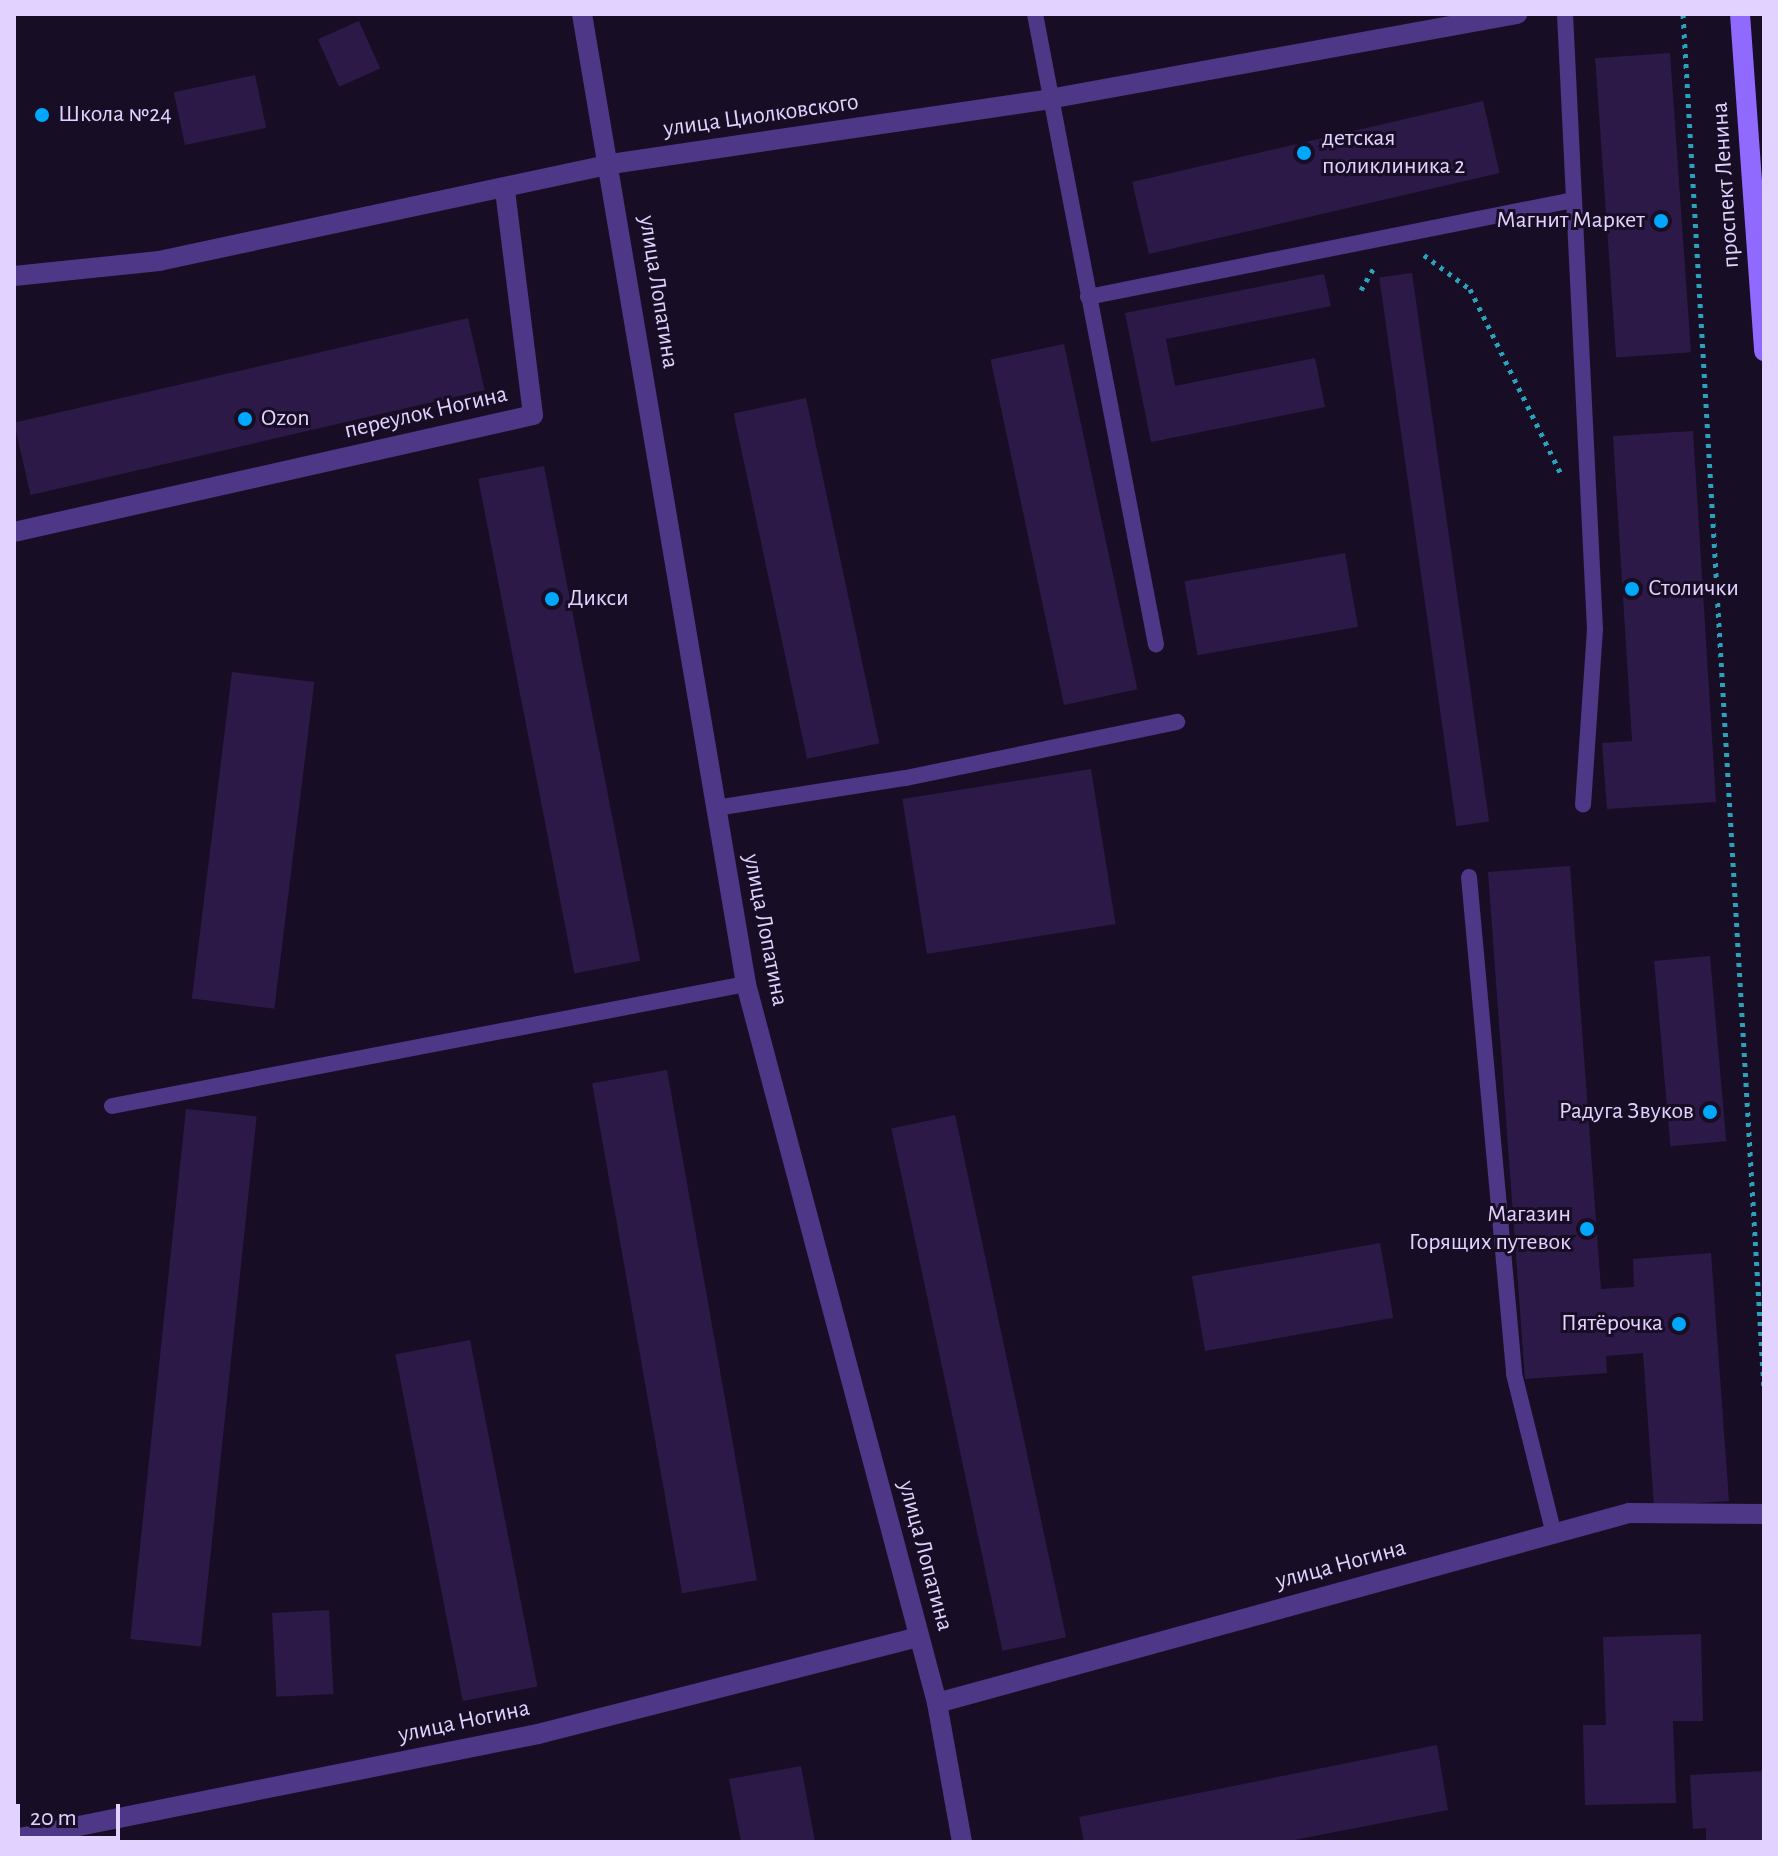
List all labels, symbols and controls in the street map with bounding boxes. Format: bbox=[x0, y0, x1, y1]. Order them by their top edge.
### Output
street label: улица Циолковского bbox=[662, 88, 860, 144]
place label: Школа №24 bbox=[58, 101, 172, 129]
street label: проспект Ленина bbox=[1706, 101, 1746, 269]
marker: Школа №24 bbox=[33, 106, 51, 124]
place label: детская поликлиника 2 bbox=[1322, 125, 1465, 181]
marker: детская поликлиника 2 bbox=[1293, 142, 1315, 164]
place label: Магнит Маркет bbox=[1496, 207, 1645, 235]
marker: Магнит Маркет bbox=[1652, 212, 1670, 230]
street label: улица Лопатина bbox=[632, 214, 684, 370]
street label: переулок Ногина bbox=[342, 380, 510, 446]
place label: Ozon bbox=[261, 405, 310, 433]
marker: Ozon bbox=[236, 410, 254, 428]
place label: Столички bbox=[1648, 575, 1739, 603]
marker: Столички bbox=[1623, 580, 1641, 598]
place label: Дикси bbox=[568, 585, 629, 613]
marker: Дикси bbox=[543, 590, 561, 608]
street label: улица Лопатина bbox=[736, 851, 794, 1009]
place label: Радуга Звуков bbox=[1559, 1098, 1694, 1126]
marker: Радуга Звуков bbox=[1701, 1103, 1719, 1121]
place label: Магазин Горящих путевок bbox=[1409, 1201, 1571, 1257]
marker: Магазин Горящих путевок bbox=[1578, 1220, 1596, 1238]
place label: Пятёрочка bbox=[1561, 1310, 1663, 1338]
marker: Пятёрочка bbox=[1670, 1315, 1688, 1333]
street label: улица Лопатина bbox=[891, 1478, 959, 1634]
street label: улица Ногина bbox=[1273, 1534, 1409, 1596]
street label: улица Ногина bbox=[396, 1694, 532, 1750]
scale bar bbox=[20, 1788, 124, 1838]
text: 20 m bbox=[30, 1806, 77, 1830]

